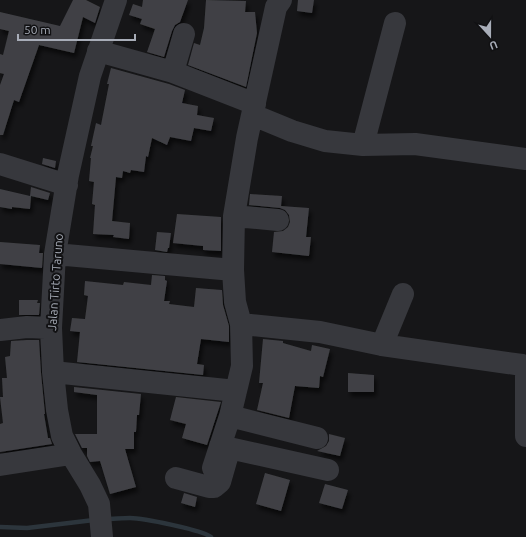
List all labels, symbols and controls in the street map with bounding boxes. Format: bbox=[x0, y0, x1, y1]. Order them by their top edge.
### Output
scale bar bbox=[18, 16, 135, 42]
north arrow bbox=[470, 16, 510, 56]
text: 50 m bbox=[24, 23, 51, 36]
text: U bbox=[488, 38, 499, 52]
street label: Jalan Tirto Taruno bbox=[45, 233, 65, 331]

